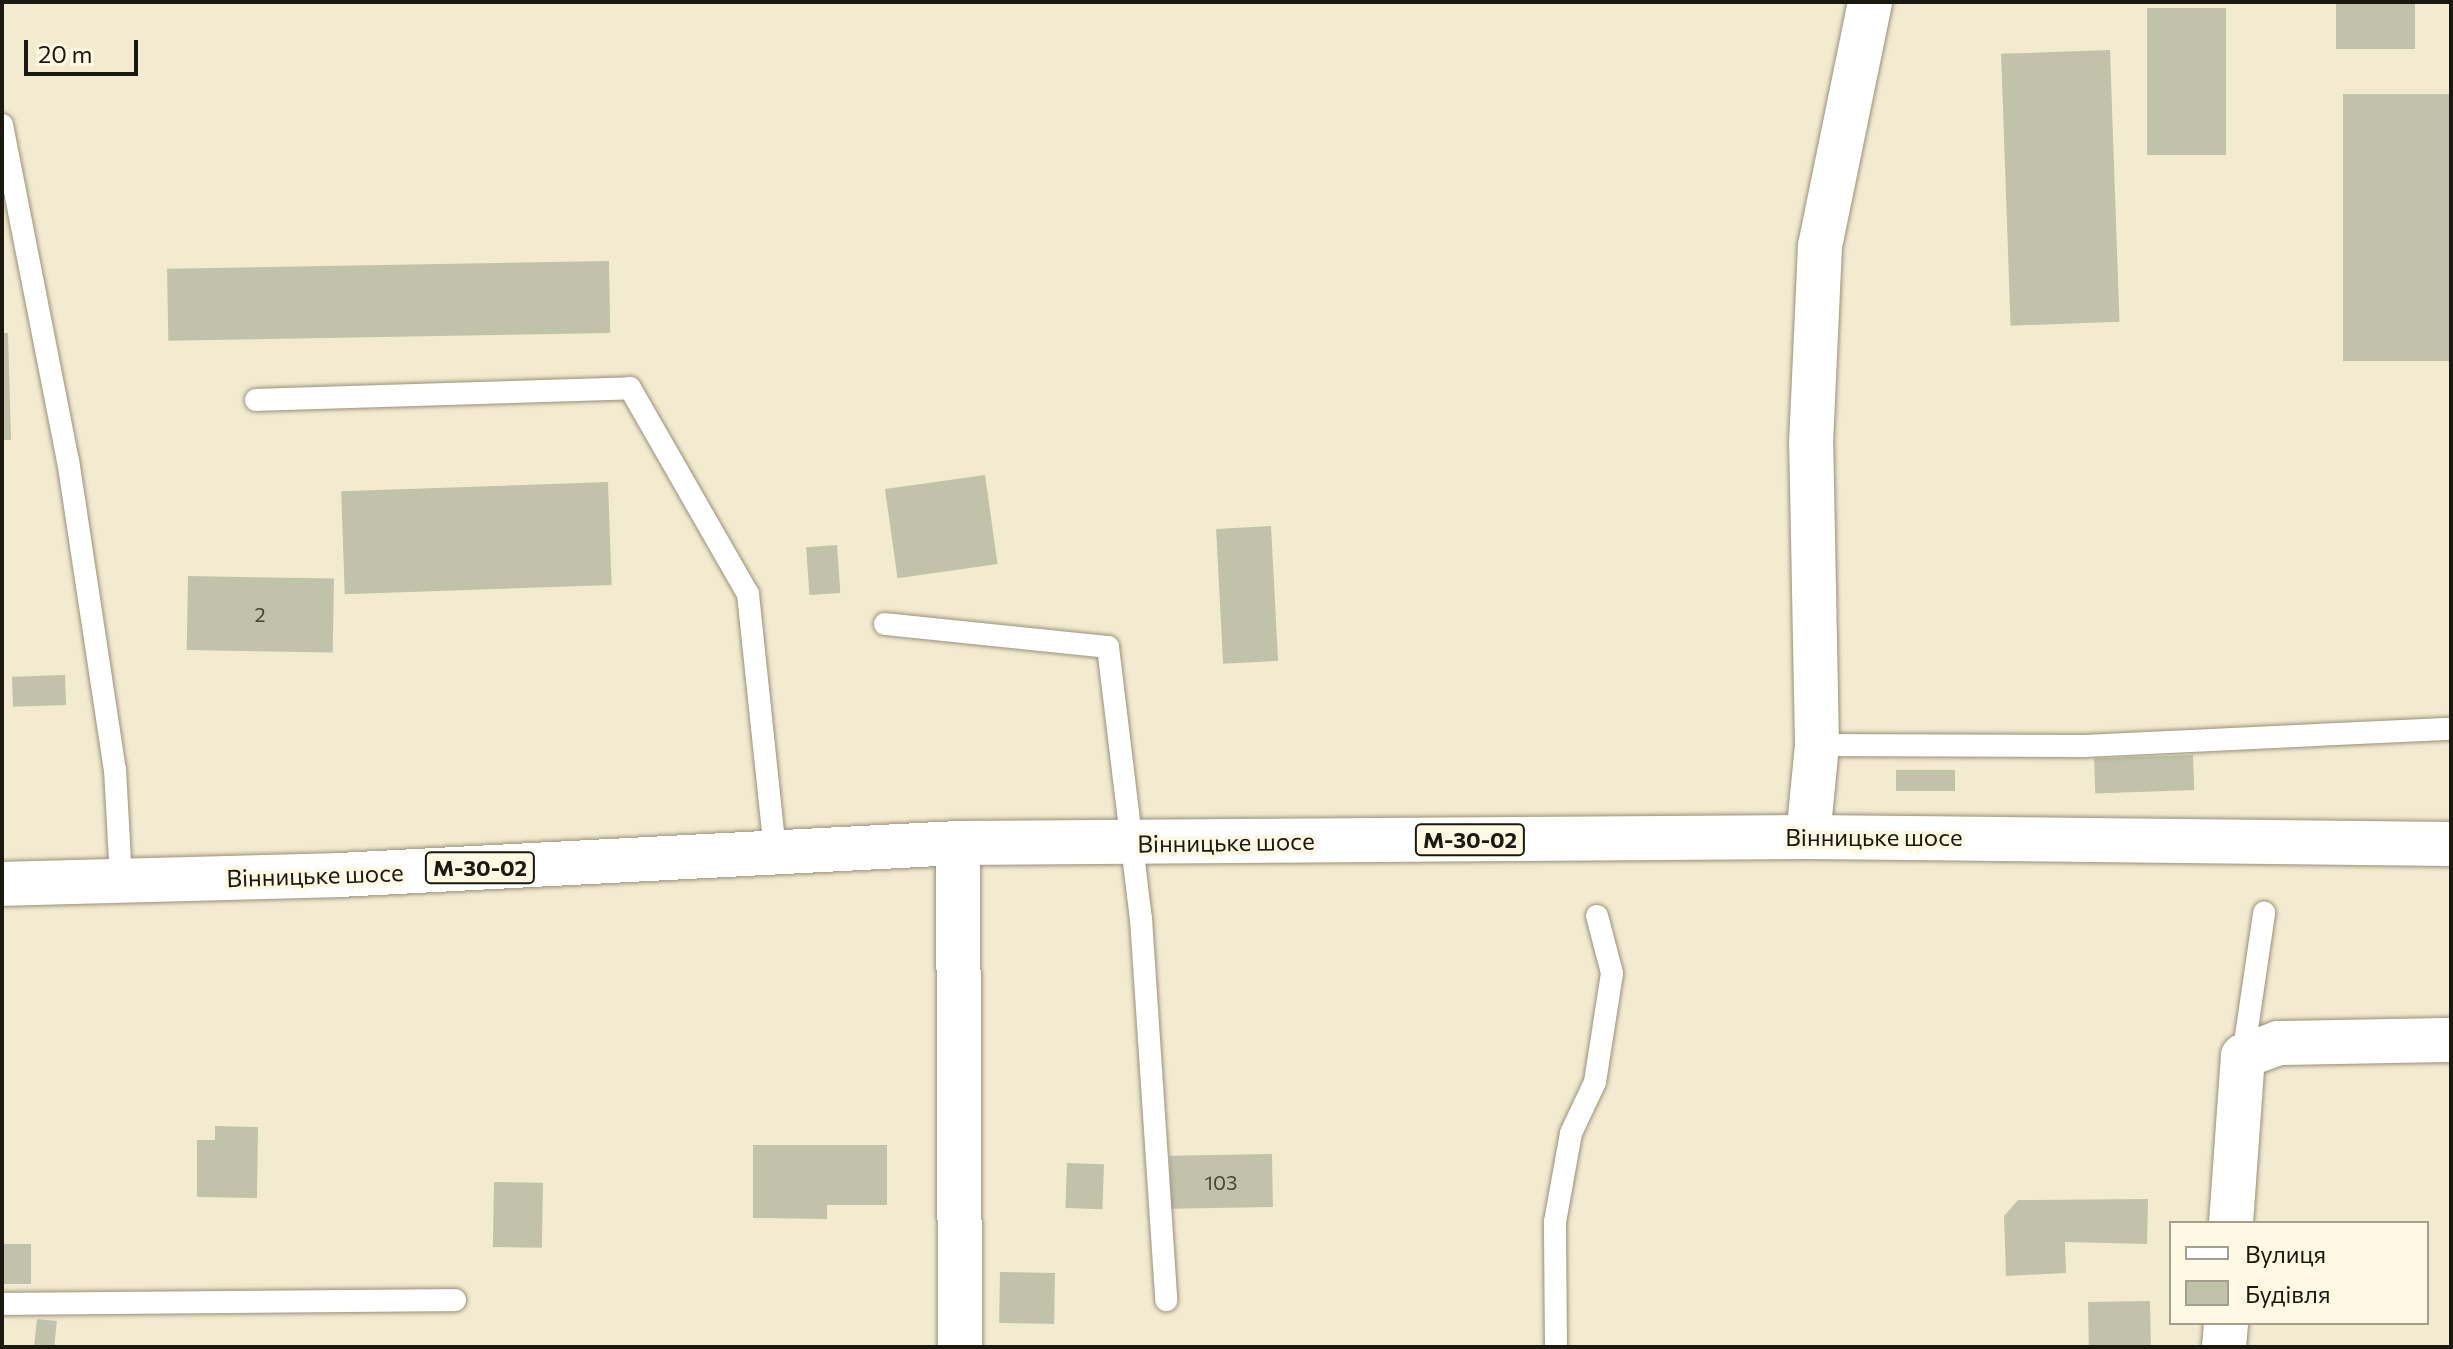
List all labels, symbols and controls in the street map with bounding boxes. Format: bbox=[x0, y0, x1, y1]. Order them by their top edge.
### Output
scale bar bbox=[28, 24, 142, 74]
text: 20 m bbox=[38, 39, 92, 68]
house number: 2 bbox=[254, 602, 266, 626]
road number: М-30-02 bbox=[1414, 822, 1526, 858]
street label: Вінницьке шосе bbox=[1785, 823, 1963, 851]
street label: Вінницьке шосе bbox=[1137, 826, 1315, 858]
road number: М-30-02 bbox=[424, 850, 536, 886]
street label: Вінницьке шосе bbox=[226, 858, 404, 892]
house number: 103 bbox=[1205, 1170, 1237, 1194]
legend bbox=[2169, 1221, 2429, 1325]
text: Вулиця bbox=[2245, 1239, 2326, 1268]
text: Будівля bbox=[2245, 1279, 2331, 1308]

